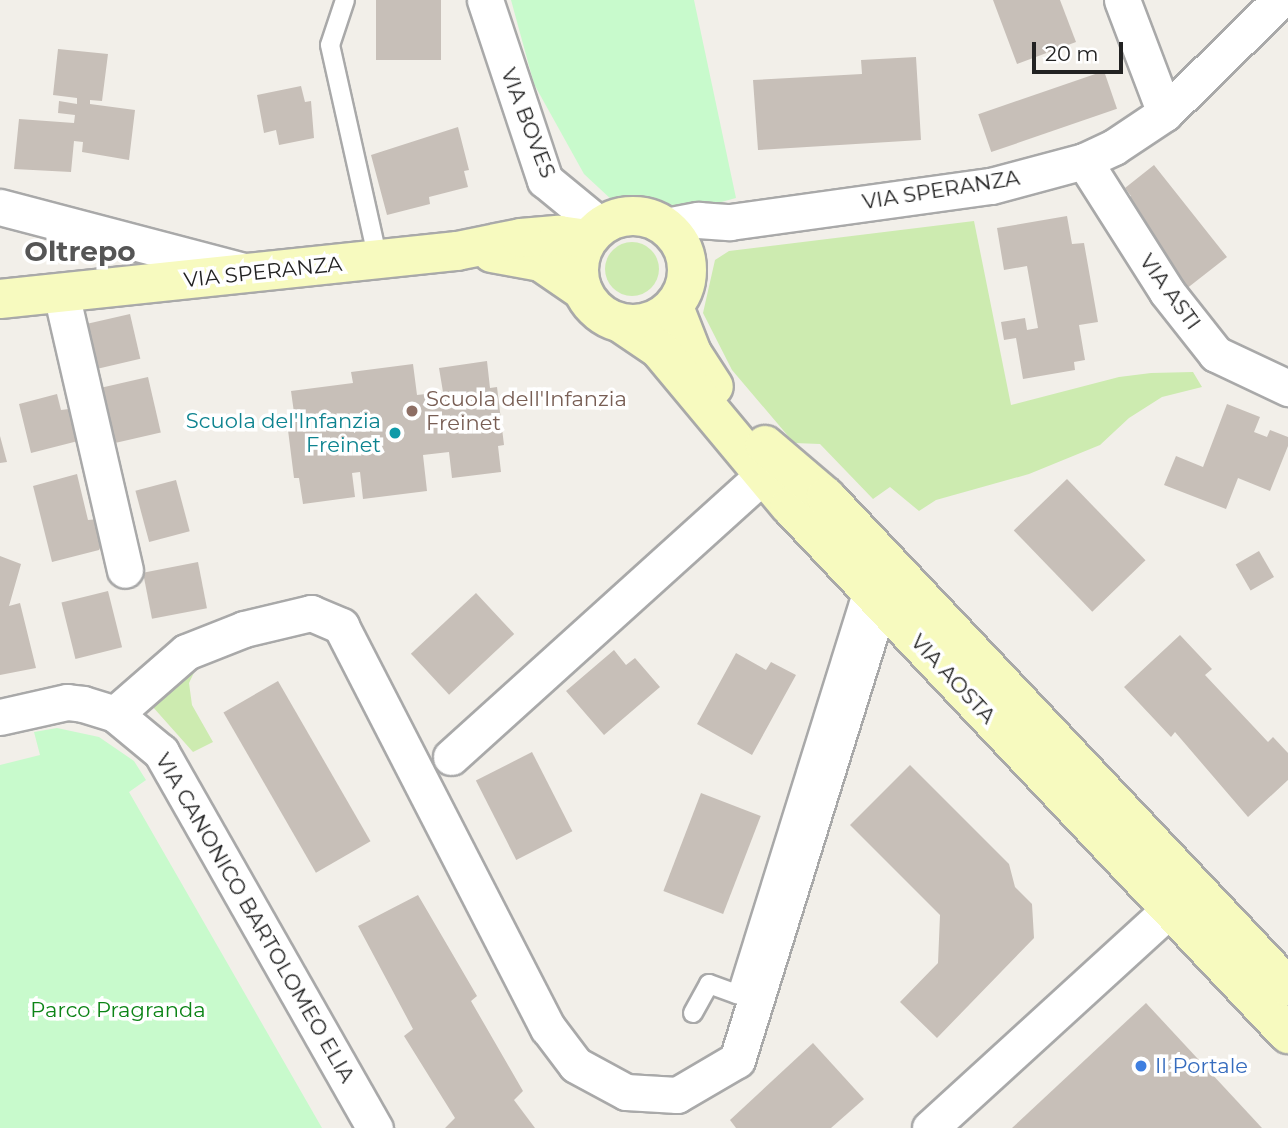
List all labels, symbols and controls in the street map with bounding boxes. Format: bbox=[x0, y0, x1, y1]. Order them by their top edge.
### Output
scale bar bbox=[1036, 28, 1127, 72]
text: 20 m bbox=[1045, 41, 1099, 66]
street label: VIA BOVES bbox=[496, 65, 560, 181]
street label: VIA SPERANZA bbox=[860, 165, 1022, 215]
district label: Oltrepo bbox=[24, 234, 136, 268]
street label: VIA ASTI bbox=[1134, 249, 1206, 335]
street label: VIA SPERANZA bbox=[183, 251, 343, 293]
place label: Scuola dell'Infanzia Freinet bbox=[426, 386, 627, 436]
marker: Scuola dell'Infanzia Freinet bbox=[404, 403, 420, 419]
place label: Scuola del'Infanzia Freinet bbox=[186, 408, 381, 458]
marker: Scuola del'Infanzia Freinet bbox=[387, 425, 403, 441]
street label: VIA AOSTA bbox=[905, 629, 1001, 729]
street label: VIA CANONICO BARTOLOMEO ELIA bbox=[150, 749, 360, 1087]
park label: Parco Pragranda bbox=[30, 997, 206, 1023]
place label: Il Portale bbox=[1155, 1053, 1248, 1079]
marker: Il Portale bbox=[1133, 1058, 1149, 1074]

